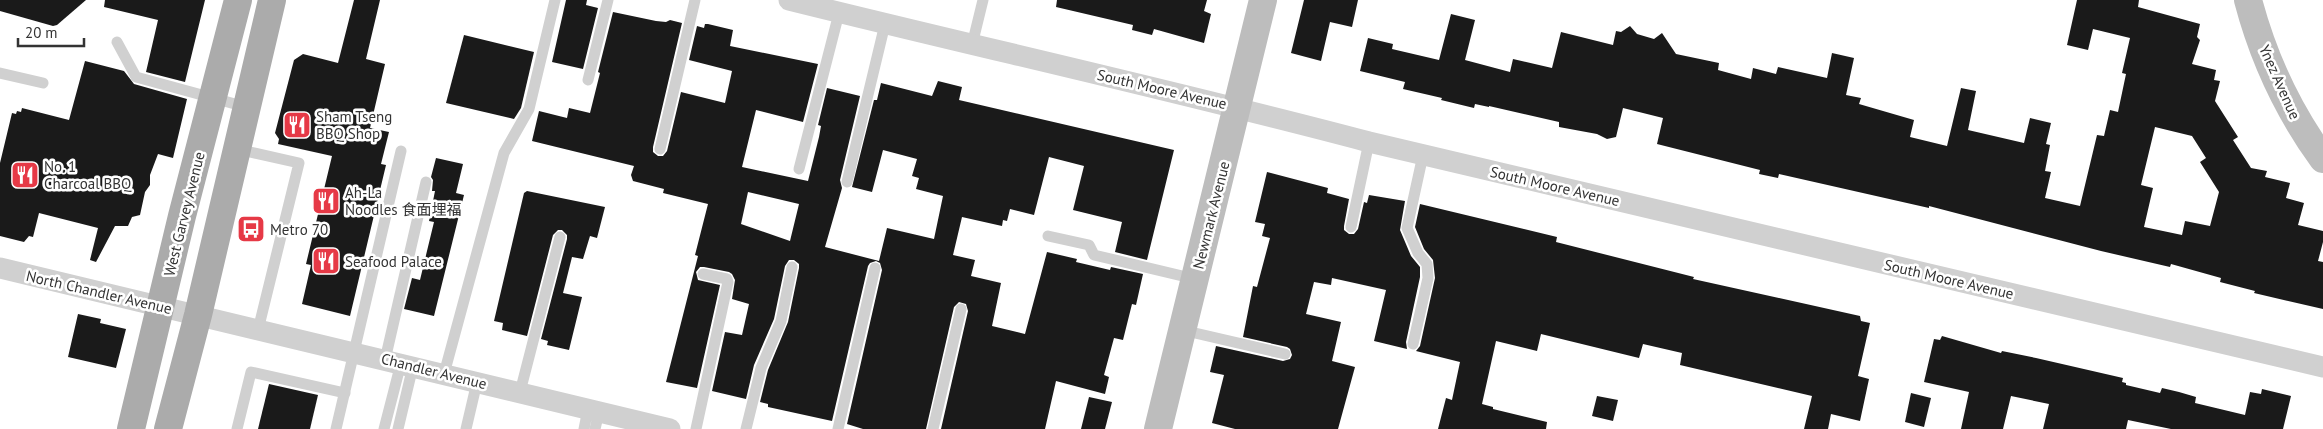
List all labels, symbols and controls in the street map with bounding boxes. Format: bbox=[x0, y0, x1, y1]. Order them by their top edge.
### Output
scale bar bbox=[18, 15, 84, 47]
text: 20 m bbox=[25, 23, 58, 42]
street label: Ynez Avenue bbox=[2255, 42, 2305, 122]
street label: South Moore Avenue bbox=[1095, 65, 1229, 113]
place label: Sham Tseng BBQ Shop bbox=[316, 107, 392, 143]
restaurant icon: Sham Tseng BBQ Shop bbox=[282, 110, 312, 140]
street label: West Garvey Avenue bbox=[159, 150, 209, 278]
place label: No. 1 Charcoal BBQ bbox=[44, 157, 132, 193]
street label: Newmark Avenue bbox=[1188, 159, 1234, 271]
restaurant icon: No. 1 Charcoal BBQ bbox=[10, 160, 40, 190]
street label: South Moore Avenue bbox=[1488, 162, 1622, 210]
place label: Ah-La Noodles 食面埋福 bbox=[345, 183, 462, 219]
restaurant icon: Ah-La Noodles 食面埋福 bbox=[311, 186, 341, 216]
bus stop icon: Metro 70 bbox=[236, 214, 266, 244]
place label: Metro 70 bbox=[270, 220, 328, 239]
restaurant icon: Seafood Palace bbox=[311, 246, 341, 276]
place label: Seafood Palace bbox=[345, 252, 442, 271]
street label: South Moore Avenue bbox=[1882, 255, 2016, 303]
street label: North Chandler Avenue bbox=[24, 266, 174, 318]
street label: Chandler Avenue bbox=[379, 349, 489, 393]

